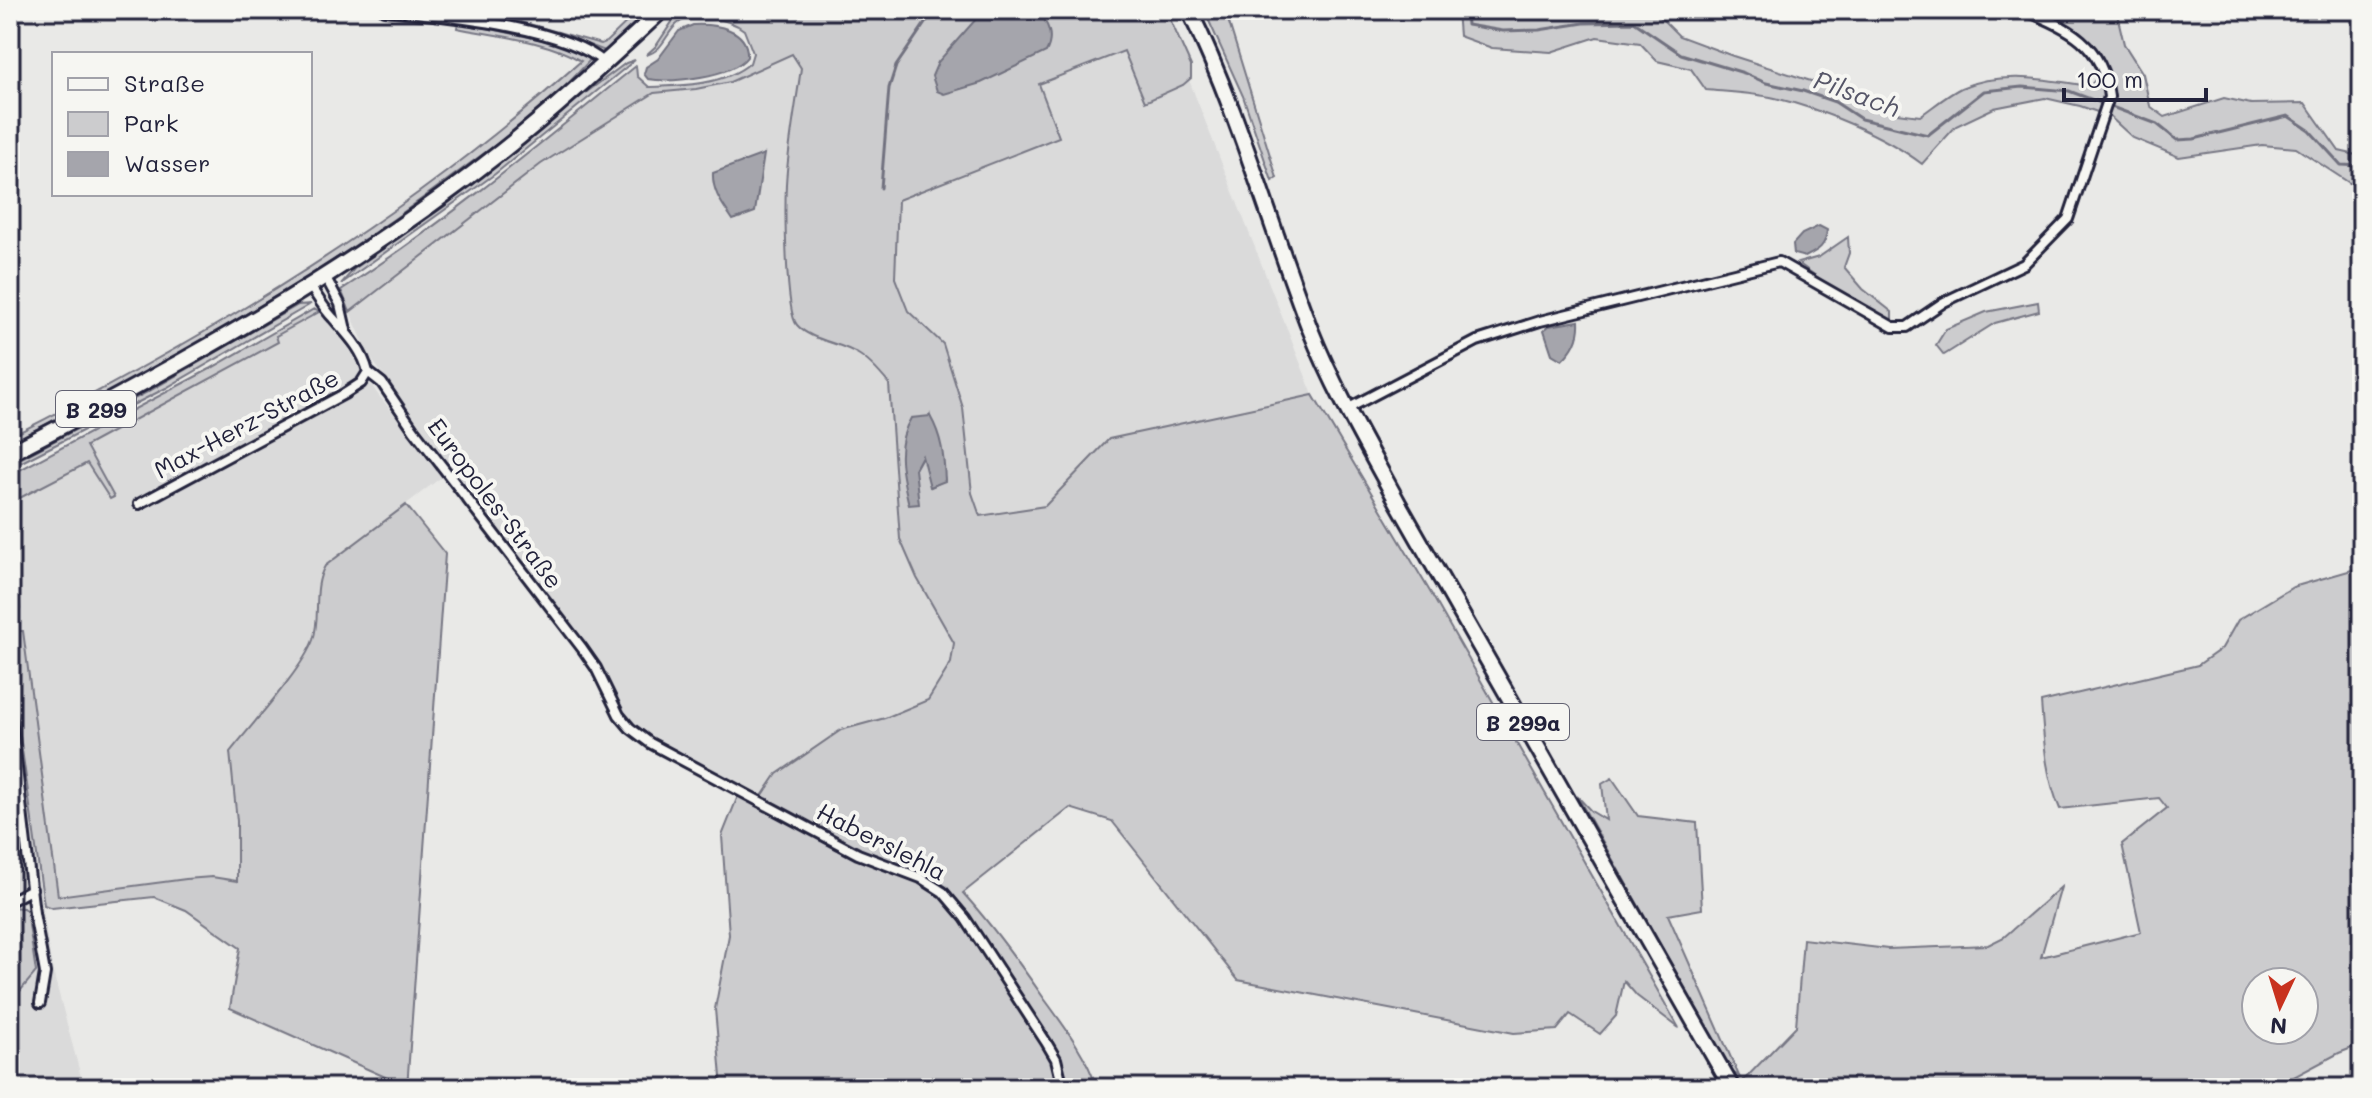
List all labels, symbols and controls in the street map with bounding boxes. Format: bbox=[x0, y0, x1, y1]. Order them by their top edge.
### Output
legend bbox=[52, 52, 312, 196]
scale bar bbox=[2064, 52, 2206, 102]
water label: Pilsach bbox=[1809, 62, 1905, 124]
text: 100 m bbox=[2076, 63, 2143, 94]
text: Straße bbox=[124, 67, 205, 98]
text: Park bbox=[124, 107, 178, 138]
text: Wasser bbox=[124, 147, 210, 178]
street label: Max-Herz-Straße bbox=[148, 361, 344, 485]
road number: B 299 bbox=[56, 391, 136, 427]
street label: Europoles-Straße bbox=[422, 411, 570, 595]
road number: B 299a bbox=[1477, 704, 1569, 740]
street label: Haberslehla bbox=[812, 795, 952, 887]
north arrow bbox=[2240, 966, 2320, 1046]
text: N bbox=[2269, 1011, 2288, 1041]

